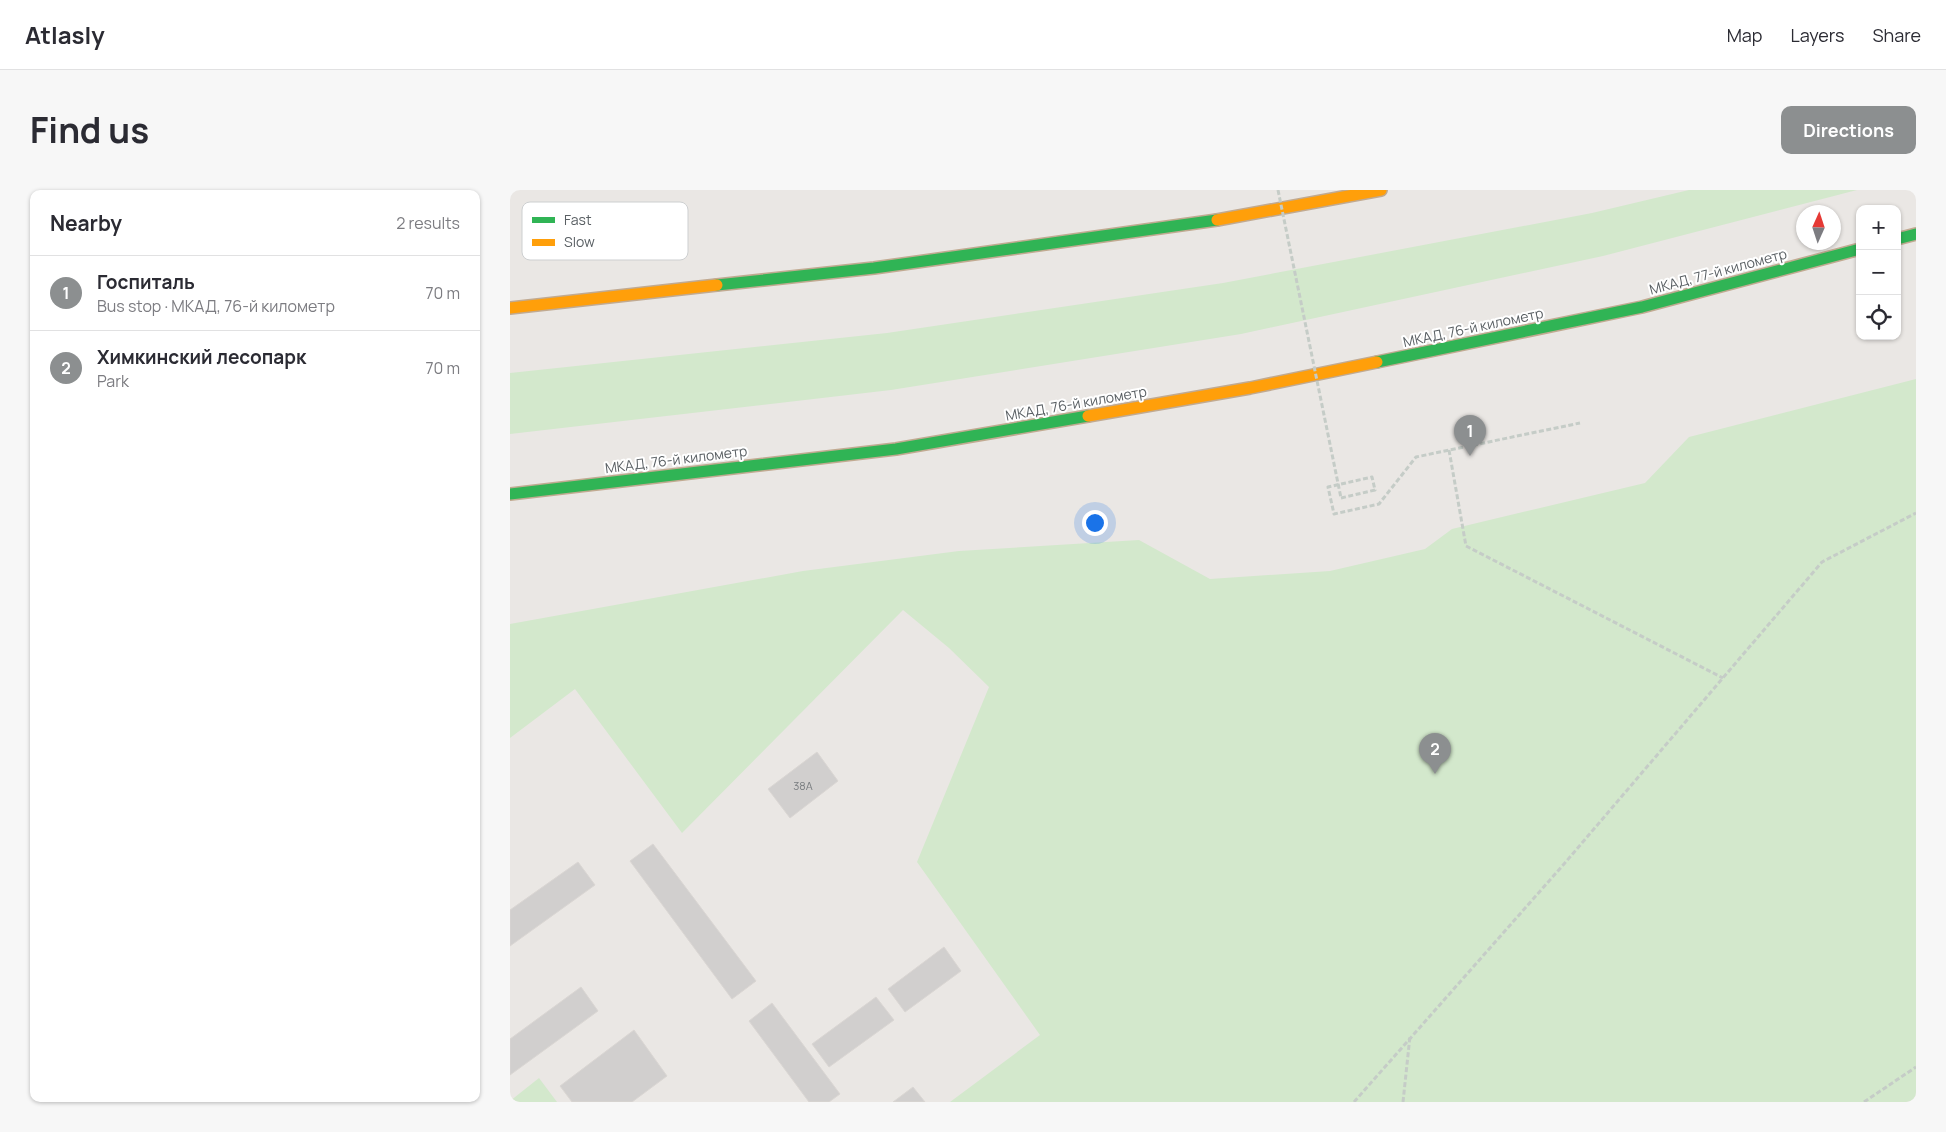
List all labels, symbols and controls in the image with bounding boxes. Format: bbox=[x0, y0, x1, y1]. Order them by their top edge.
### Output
text: Atlasly bbox=[25, 18, 105, 51]
text: Map bbox=[1727, 23, 1762, 47]
text: Layers bbox=[1790, 23, 1844, 47]
text: Share bbox=[1872, 23, 1921, 47]
text: Find us bbox=[30, 106, 149, 154]
button: Directions bbox=[1781, 106, 1916, 154]
legend bbox=[522, 202, 688, 260]
north arrow bbox=[1796, 205, 1841, 250]
map controls bbox=[1856, 205, 1901, 340]
button: + bbox=[1856, 205, 1901, 250]
text: Nearby bbox=[50, 209, 122, 237]
text: Fast bbox=[564, 210, 592, 229]
text: 2 results bbox=[396, 212, 460, 234]
text: Slow bbox=[564, 232, 595, 251]
street label: МКАД, 77-й километр bbox=[1647, 244, 1789, 298]
button: − bbox=[1856, 250, 1901, 295]
text: Госпиталь bbox=[97, 269, 195, 295]
text: 1 bbox=[62, 282, 70, 304]
text: 70 m bbox=[425, 282, 460, 304]
text: Bus stop · МКАД, 76-й километр bbox=[97, 295, 335, 317]
button: locate bbox=[1856, 295, 1901, 340]
street label: МКАД, 76-й километр bbox=[1401, 303, 1545, 351]
text: Химкинский лесопарк bbox=[97, 344, 306, 370]
text: 2 bbox=[61, 357, 71, 379]
text: 70 m bbox=[425, 357, 460, 379]
text: Park bbox=[97, 370, 129, 392]
street label: МКАД, 76-й километр bbox=[1004, 381, 1148, 425]
pin: 1 bbox=[1454, 415, 1486, 456]
street label: МКАД, 76-й километр bbox=[604, 441, 748, 477]
your location bbox=[1082, 510, 1108, 536]
pin: 2 bbox=[1419, 733, 1451, 774]
house number: 38А bbox=[793, 778, 813, 793]

